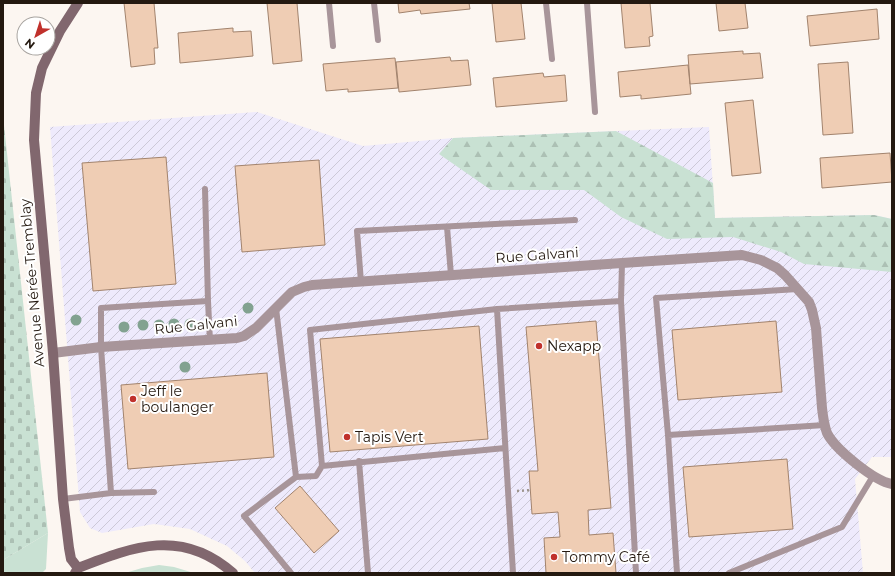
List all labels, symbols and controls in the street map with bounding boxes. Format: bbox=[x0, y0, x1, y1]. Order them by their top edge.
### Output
north arrow bbox=[16, 16, 56, 56]
text: N bbox=[22, 36, 38, 52]
street label: Avenue Nérée-Tremblay bbox=[16, 198, 48, 368]
street label: Rue Galvani bbox=[495, 243, 579, 267]
street label: Rue Galvani bbox=[154, 312, 238, 338]
place label: Nexapp bbox=[547, 337, 601, 355]
marker: Nexapp bbox=[534, 341, 544, 351]
place label: Jeff le boulanger bbox=[140, 382, 214, 416]
marker: Jeff le boulanger bbox=[128, 394, 138, 404]
place label: Tapis Vert bbox=[355, 428, 424, 446]
marker: Tapis Vert bbox=[342, 432, 352, 442]
place label: Tommy Café bbox=[562, 548, 650, 566]
marker: Tommy Café bbox=[549, 552, 559, 562]

